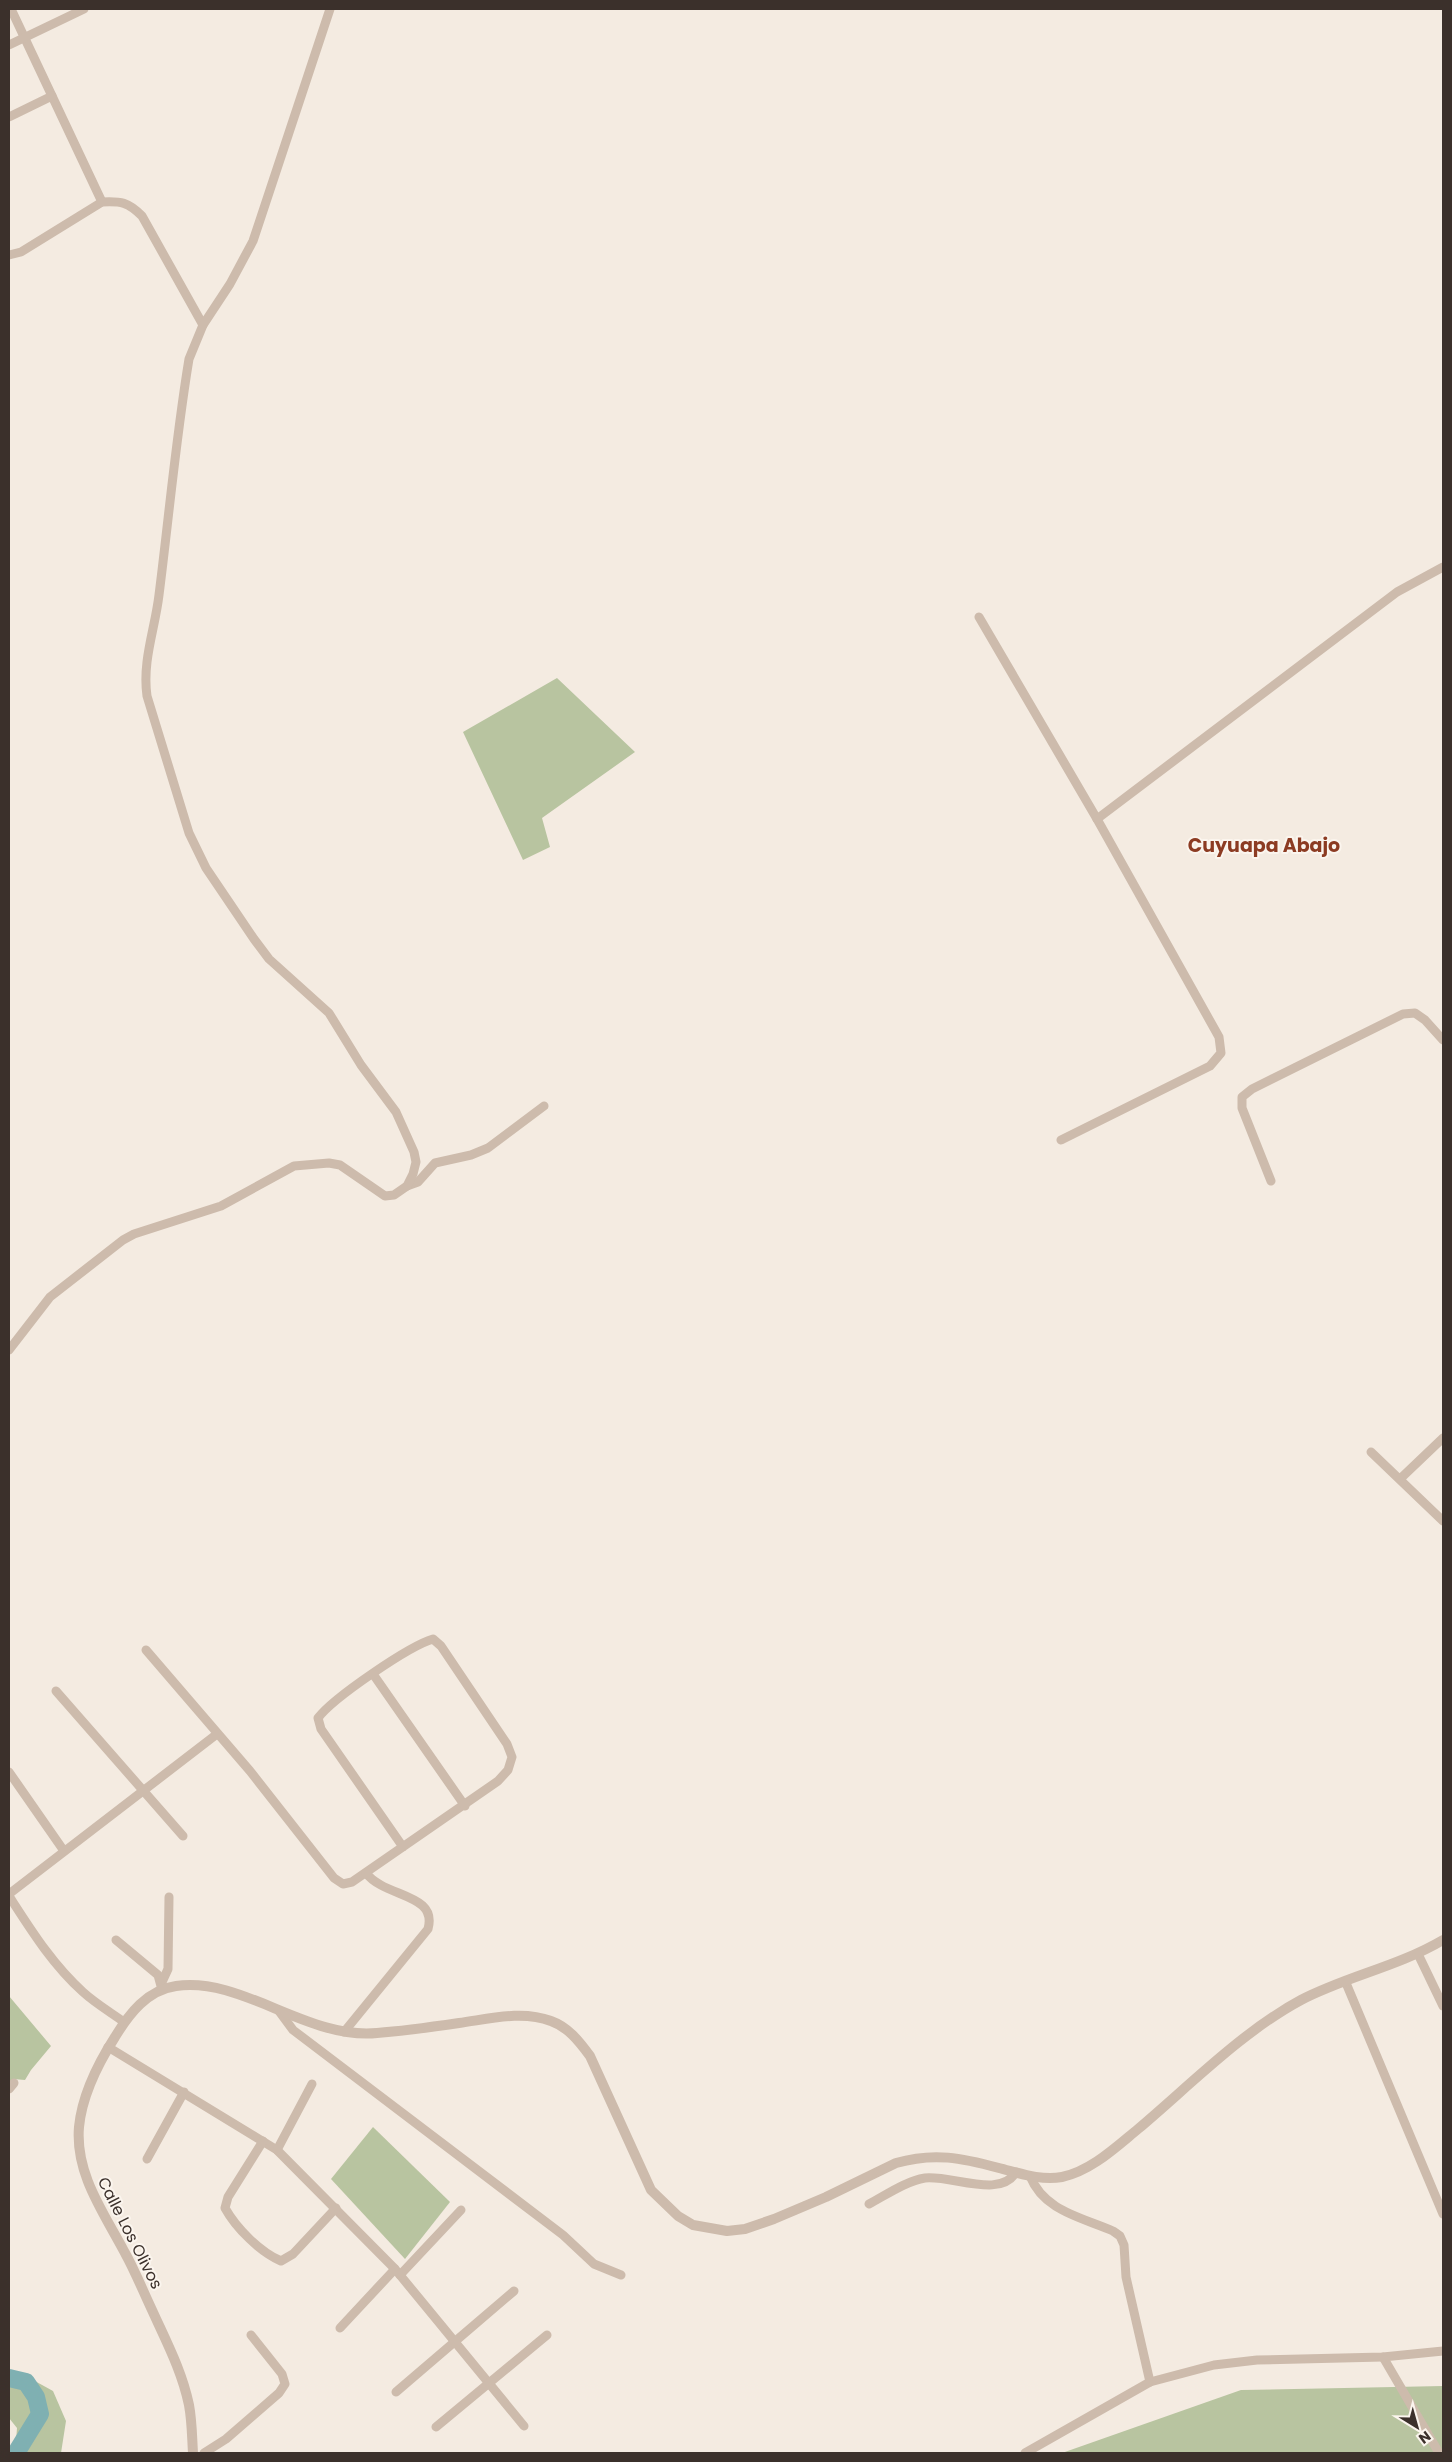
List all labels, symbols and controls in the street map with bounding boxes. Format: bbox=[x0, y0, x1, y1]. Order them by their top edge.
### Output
district label: Cuyuapa Abajo bbox=[1188, 832, 1340, 859]
street label: Calle Los Olivos bbox=[92, 2173, 168, 2293]
north arrow bbox=[1392, 2402, 1442, 2452]
text: N bbox=[1415, 2426, 1435, 2449]

